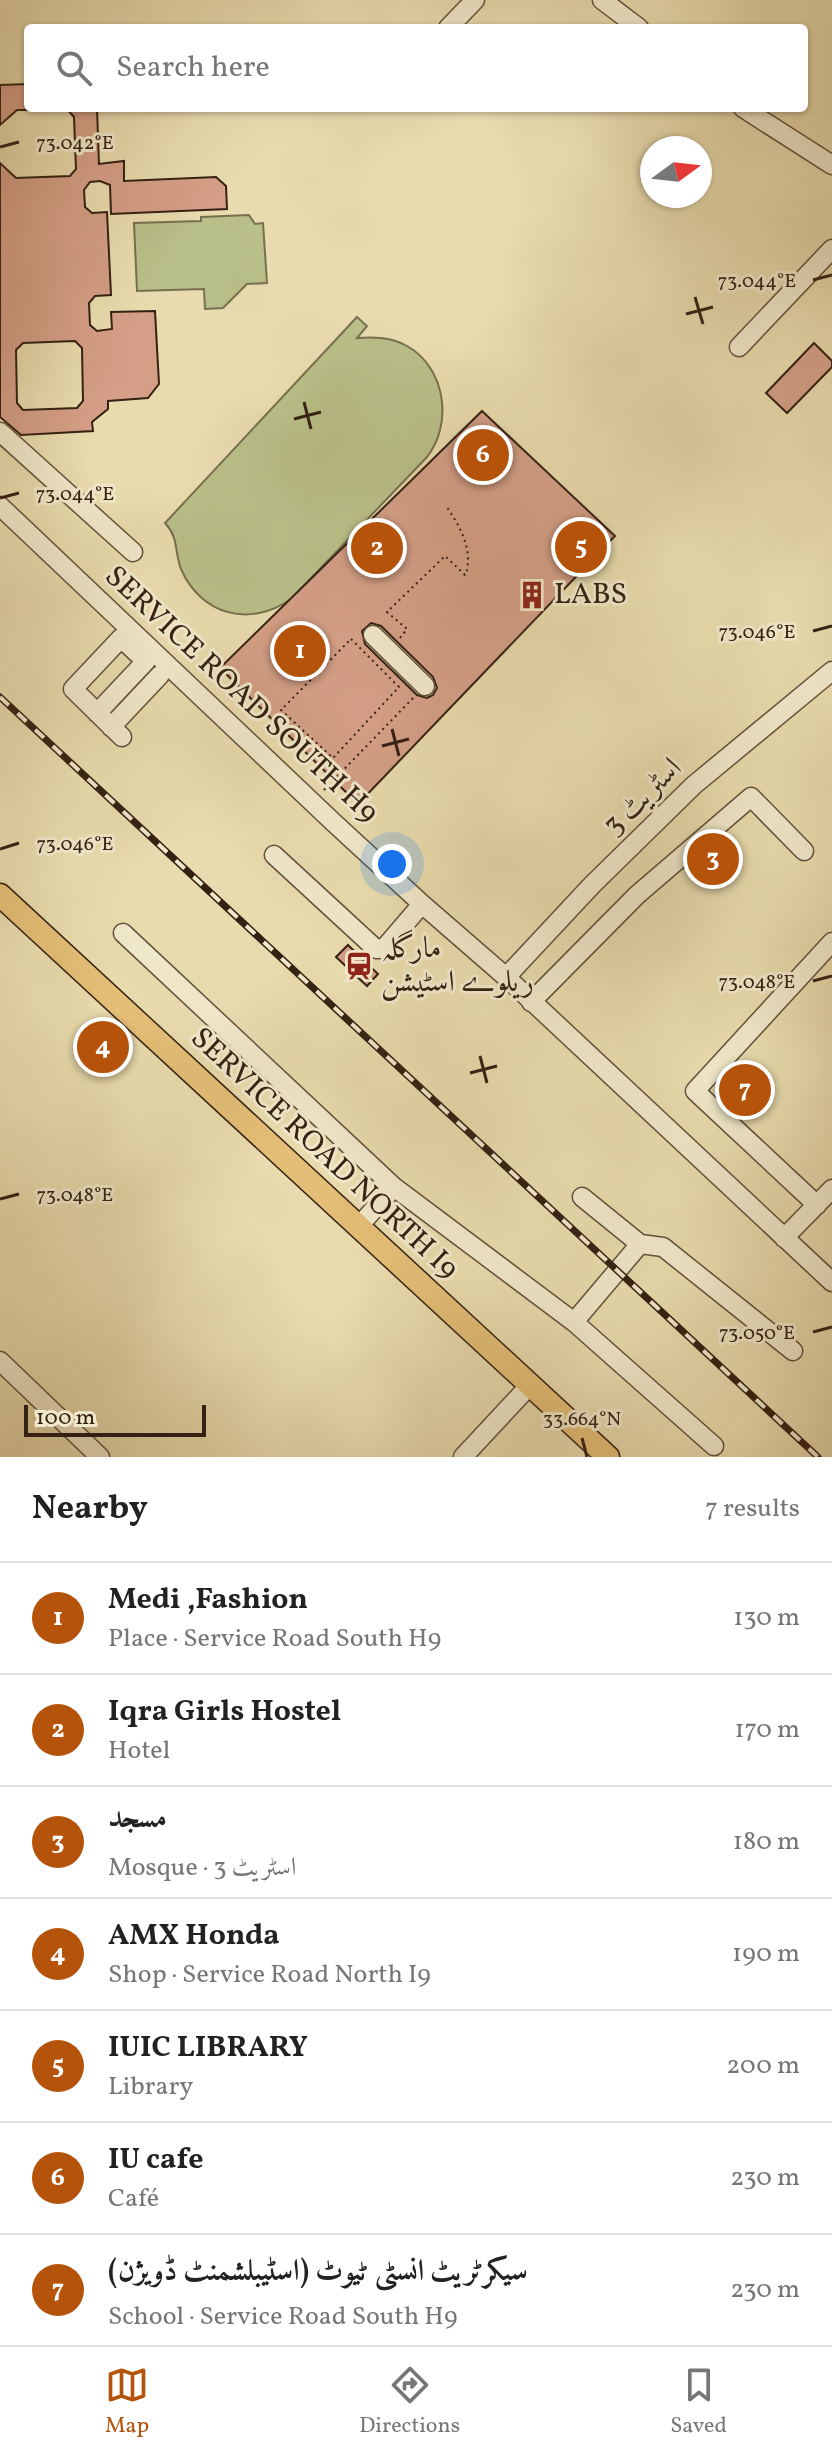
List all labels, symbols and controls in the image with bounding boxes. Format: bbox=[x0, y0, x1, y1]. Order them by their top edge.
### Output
search box bbox=[24, 24, 808, 112]
icon: search bbox=[52, 46, 96, 90]
text: Search here bbox=[116, 47, 270, 89]
text: 73.042°E bbox=[36, 130, 114, 158]
north arrow bbox=[640, 136, 712, 208]
text: 73.044°E bbox=[718, 268, 796, 296]
pin: 6 bbox=[457, 425, 509, 485]
text: 73.044°E bbox=[36, 481, 114, 509]
pin: 5 bbox=[555, 517, 607, 577]
pin: 2 bbox=[351, 518, 403, 578]
street label: SERVICE ROAD SOUTH H9 bbox=[95, 557, 387, 833]
place label: LABS bbox=[554, 574, 627, 616]
building icon: LABS bbox=[517, 580, 547, 610]
text: 73.046°E bbox=[719, 619, 795, 647]
pin: 1 bbox=[274, 621, 326, 681]
street label: اسٹریٹ 3 bbox=[594, 749, 692, 845]
pin: 3 bbox=[687, 829, 739, 889]
text: 73.046°E bbox=[37, 831, 113, 859]
your location bbox=[372, 844, 412, 884]
place label: مارگلہ ریلوے اسٹیشن bbox=[381, 928, 534, 1004]
station icon: مارگلہ ریلوے اسٹیشن bbox=[344, 951, 374, 981]
text: 73.048°E bbox=[719, 969, 795, 997]
pin: 4 bbox=[77, 1017, 129, 1077]
street label: SERVICE ROAD NORTH I9 bbox=[181, 1018, 467, 1290]
pin: 7 bbox=[719, 1060, 771, 1120]
text: 73.048°E bbox=[37, 1182, 113, 1210]
text: 73.050°E bbox=[719, 1320, 795, 1348]
scale bar bbox=[24, 1401, 206, 1437]
text: 100 m bbox=[36, 1403, 95, 1434]
text: 33.664°N bbox=[543, 1406, 621, 1434]
text: Nearby bbox=[32, 1486, 148, 1533]
text: 7 results bbox=[705, 1491, 800, 1527]
text: Medi ,Fashion bbox=[108, 1579, 308, 1621]
text: 1 bbox=[53, 1600, 63, 1636]
text: 130 m bbox=[733, 1600, 800, 1636]
text: Place · Service Road South H9 bbox=[108, 1621, 441, 1657]
text: Iqra Girls Hostel bbox=[108, 1691, 341, 1733]
text: 2 bbox=[51, 1712, 65, 1748]
text: 170 m bbox=[735, 1712, 800, 1748]
text: Hotel bbox=[108, 1733, 170, 1769]
text: مسجد bbox=[108, 1798, 167, 1840]
text: 3 bbox=[51, 1824, 65, 1860]
text: 180 m bbox=[733, 1824, 800, 1860]
text: Mosque · اسٹریٹ 3 bbox=[108, 1850, 296, 1886]
text: AMX Honda bbox=[108, 1915, 280, 1957]
text: 4 bbox=[50, 1936, 66, 1972]
text: 190 m bbox=[732, 1936, 800, 1972]
text: Shop · Service Road North I9 bbox=[108, 1957, 431, 1993]
text: IUIC LIBRARY bbox=[108, 2027, 308, 2069]
text: 5 bbox=[52, 2048, 64, 2084]
text: 200 m bbox=[726, 2048, 800, 2084]
text: Library bbox=[108, 2069, 193, 2105]
text: IU cafe bbox=[108, 2139, 204, 2181]
text: 6 bbox=[51, 2160, 65, 2196]
text: 230 m bbox=[730, 2160, 800, 2196]
text: Café bbox=[108, 2181, 159, 2217]
text: سیکرٹریٹ انسٹی ٹیوٹ (اسٹیبلشمنٹ ڈویژن) bbox=[108, 2251, 528, 2293]
text: 7 bbox=[52, 2272, 64, 2308]
text: 230 m bbox=[730, 2272, 800, 2308]
text: School · Service Road South H9 bbox=[108, 2299, 457, 2335]
tab: Map bbox=[105, 2363, 149, 2442]
tab: Directions bbox=[359, 2363, 460, 2442]
tab: Saved bbox=[670, 2363, 727, 2442]

